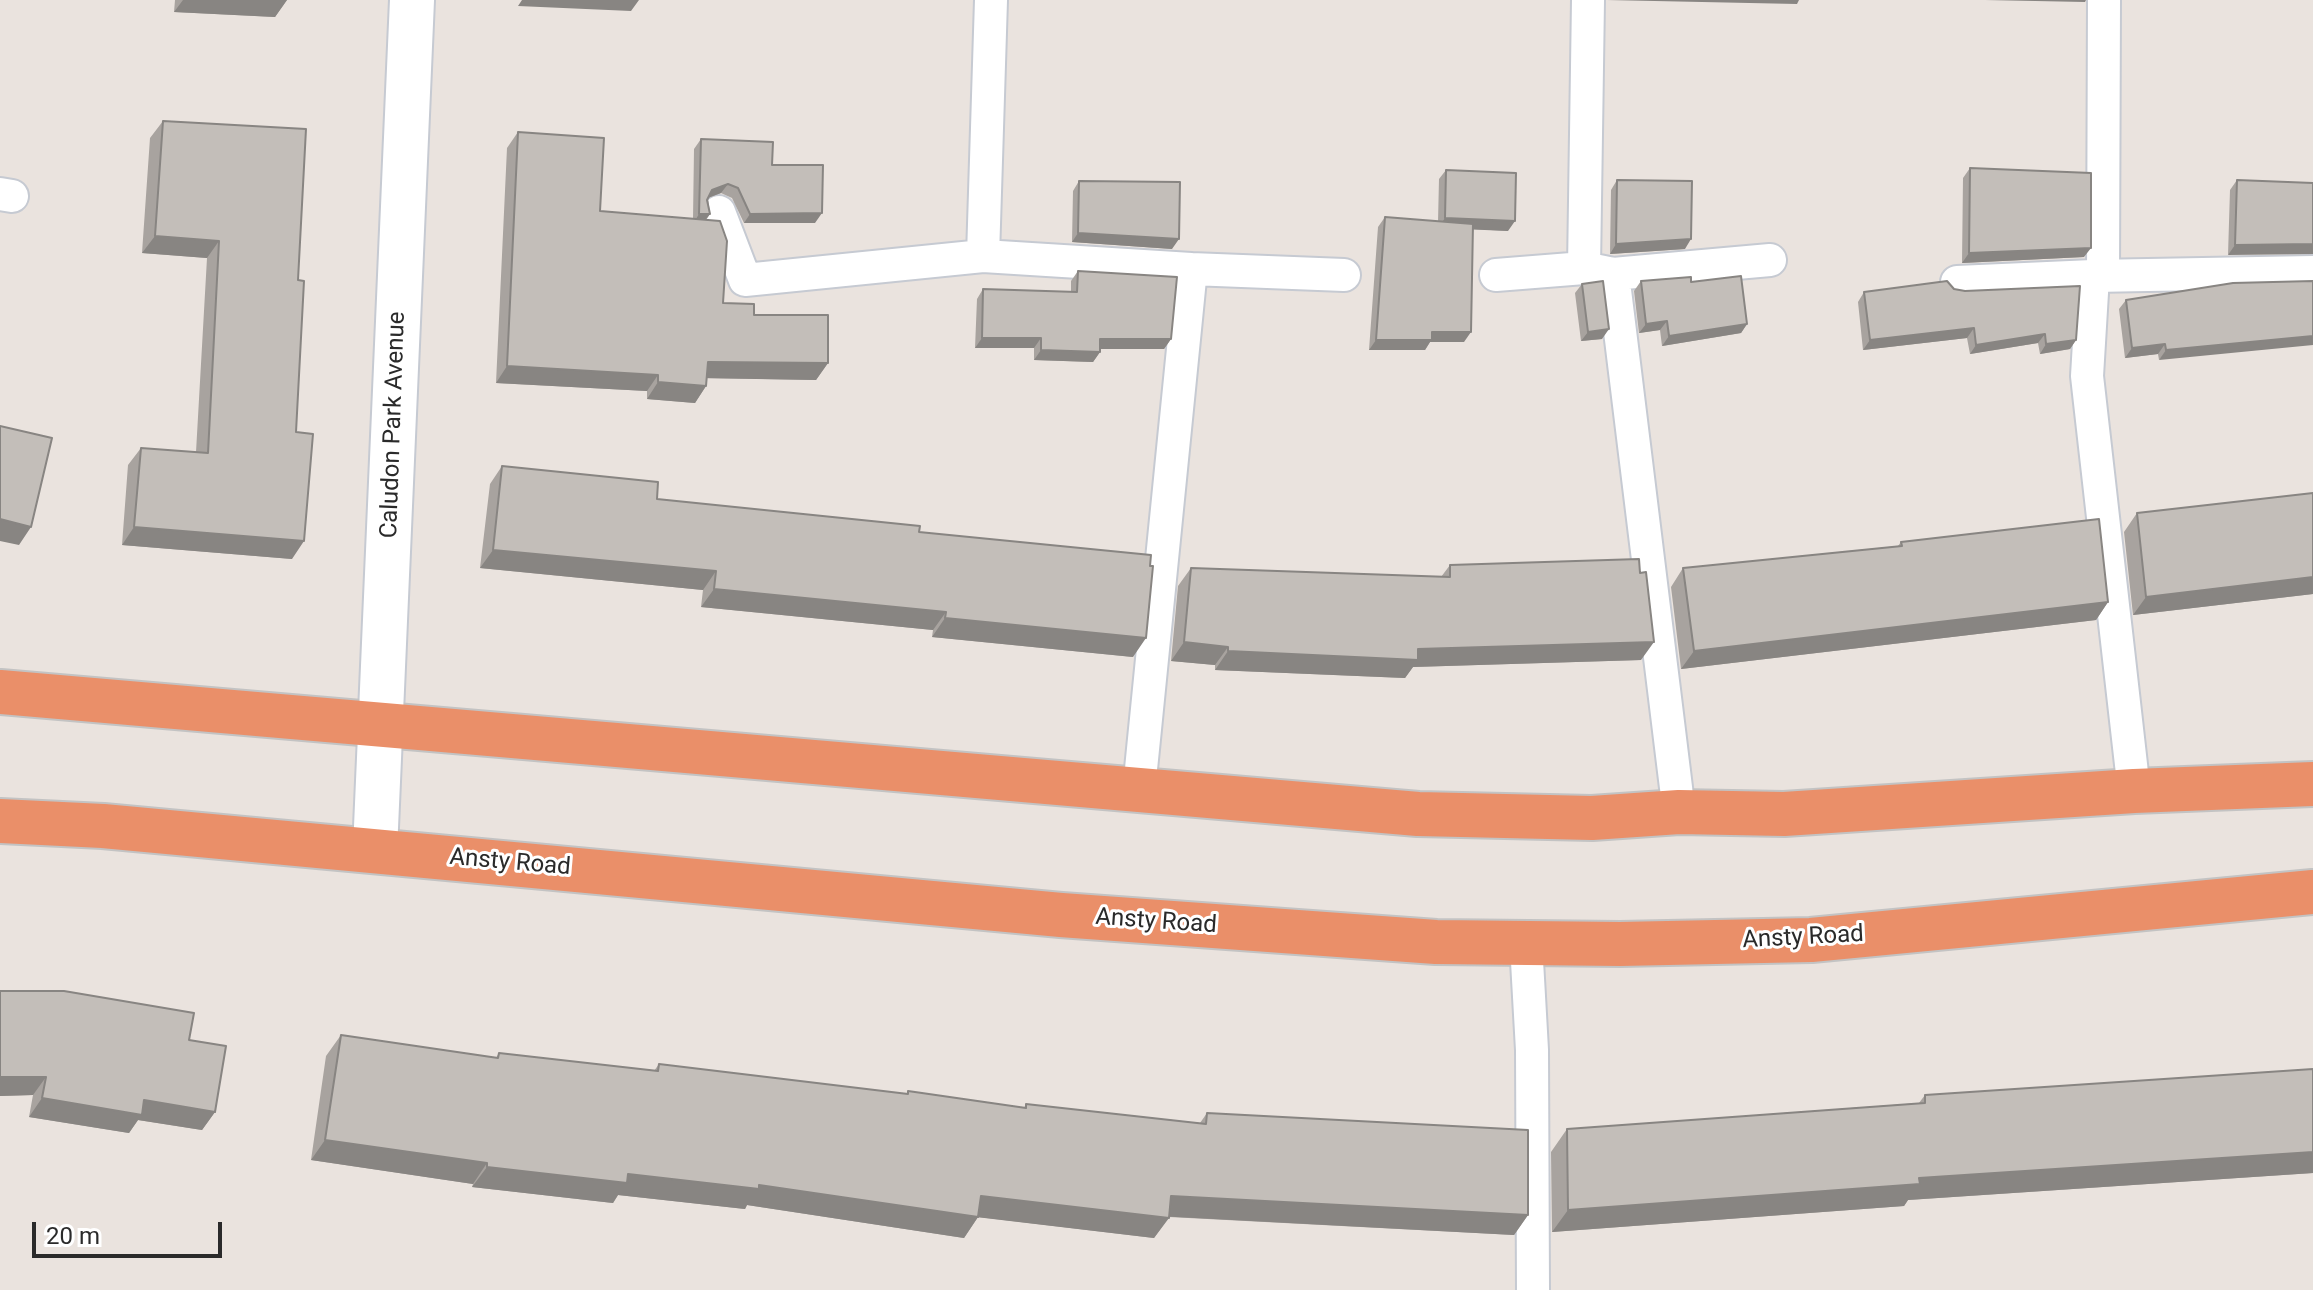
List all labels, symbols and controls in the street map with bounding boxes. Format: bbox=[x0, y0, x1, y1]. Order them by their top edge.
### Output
street label: Caludon Park Avenue bbox=[376, 311, 412, 539]
street label: Ansty Road bbox=[448, 843, 572, 883]
street label: Ansty Road bbox=[1094, 903, 1218, 941]
street label: Ansty Road bbox=[1742, 920, 1864, 956]
scale bar bbox=[36, 1206, 226, 1256]
text: 20 m bbox=[46, 1222, 100, 1250]

